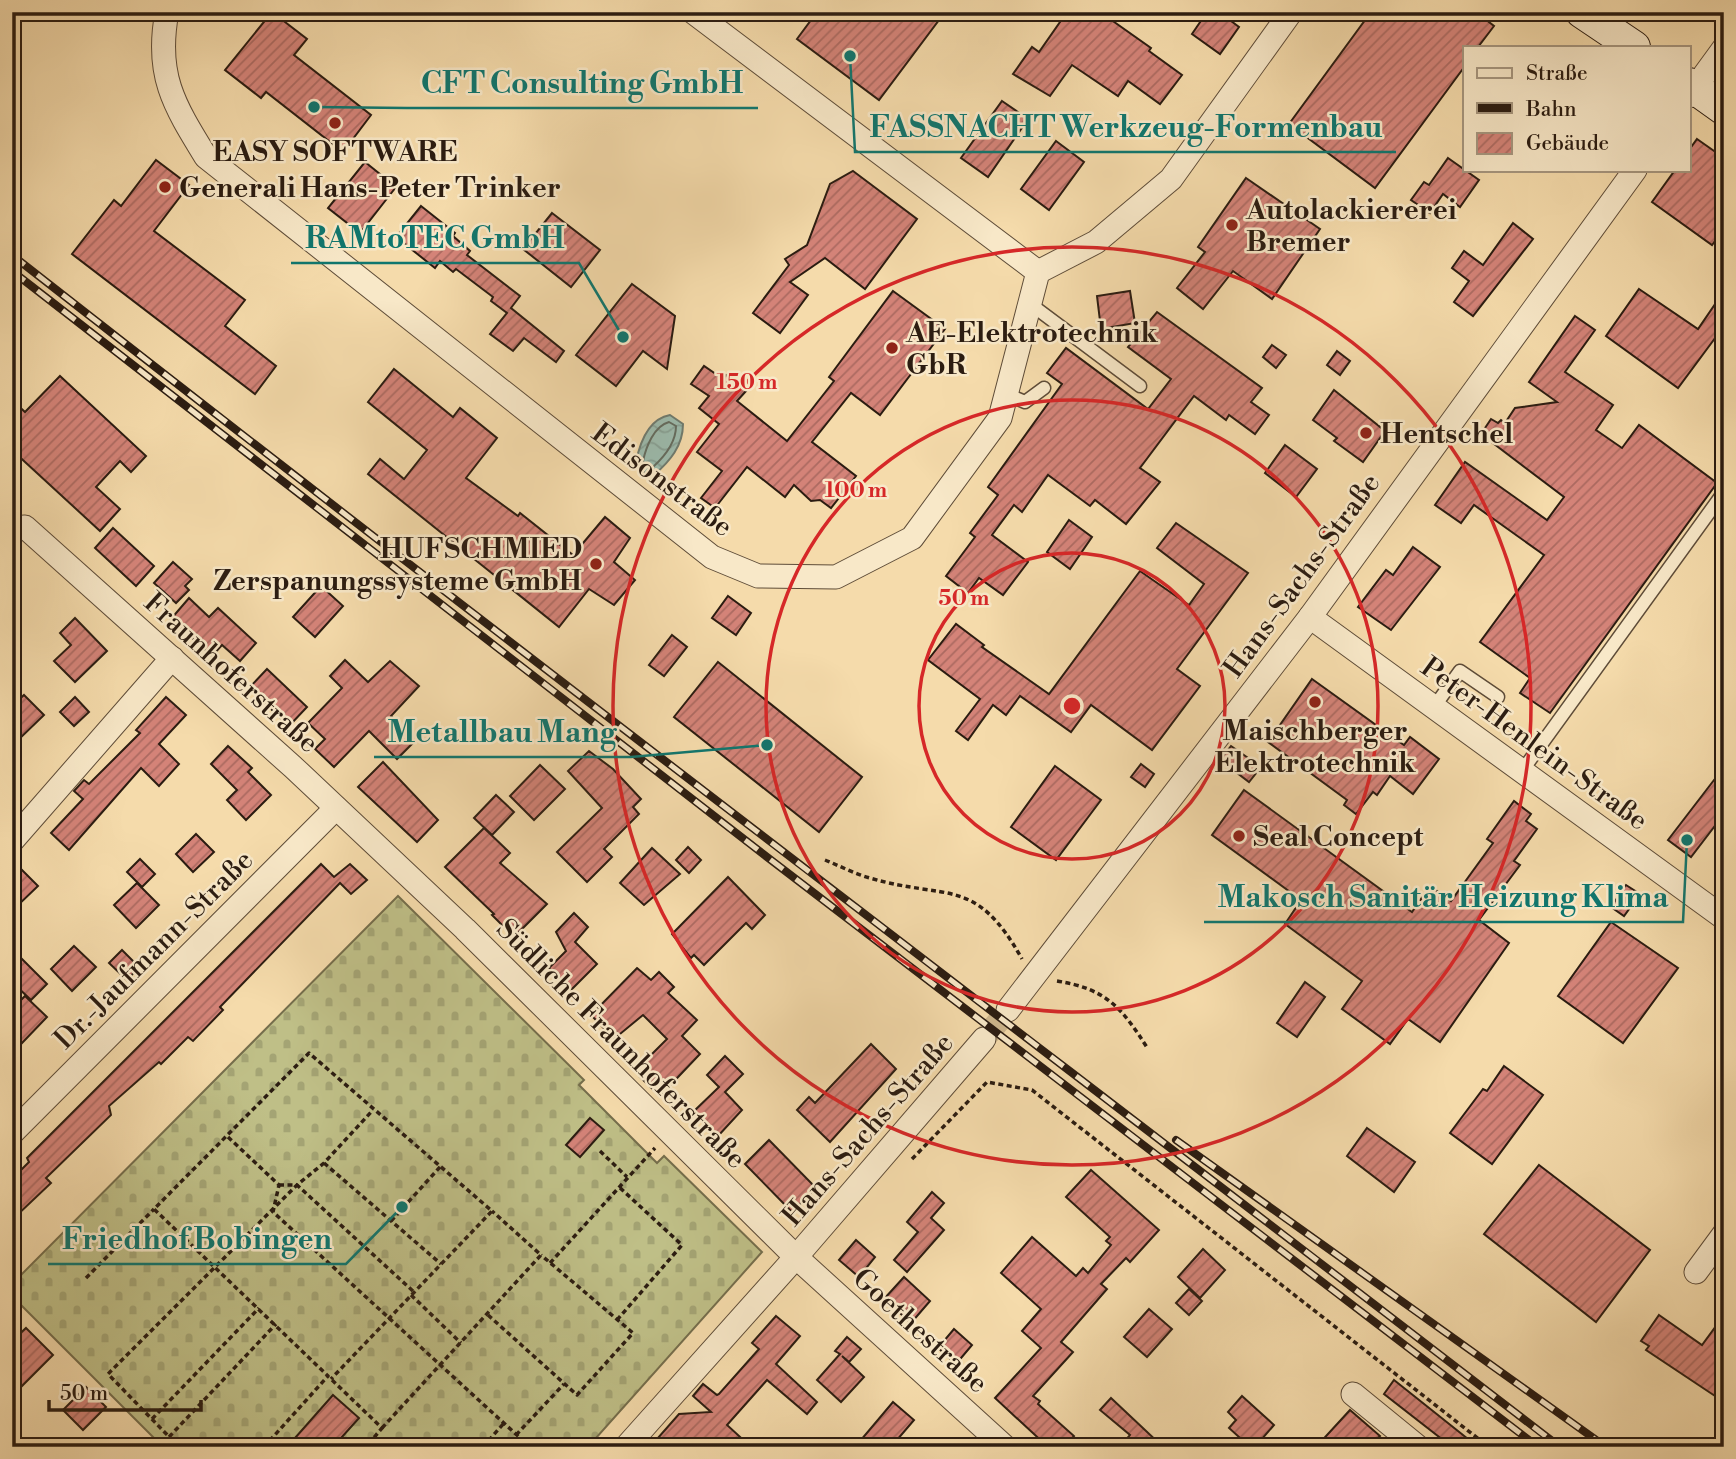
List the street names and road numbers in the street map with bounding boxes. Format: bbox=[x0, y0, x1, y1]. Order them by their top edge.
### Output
street label: Edisonstraße bbox=[585, 416, 740, 545]
street label: Hans-Sachs-Straße bbox=[1216, 467, 1388, 685]
street label: Fraunhoferstraße bbox=[136, 585, 326, 761]
street label: Peter-Henlein-Straße bbox=[1414, 650, 1655, 838]
street label: Dr.-Jaufmann-Straße bbox=[47, 843, 261, 1057]
street label: Südliche Fraunhoferstraße bbox=[489, 912, 753, 1176]
street label: Hans-Sachs-Straße bbox=[775, 1026, 961, 1234]
street label: Goethestraße bbox=[845, 1261, 995, 1401]

